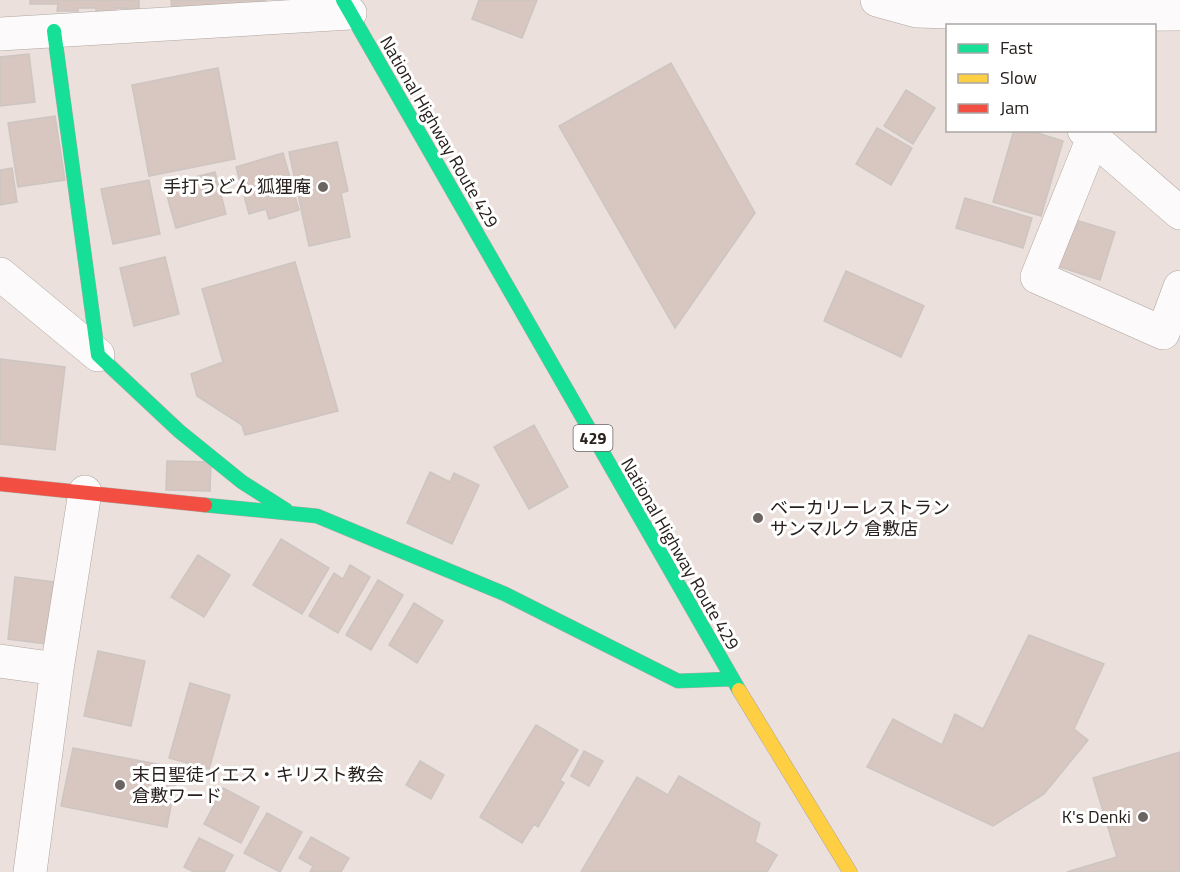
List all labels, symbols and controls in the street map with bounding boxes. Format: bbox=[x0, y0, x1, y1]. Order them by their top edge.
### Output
legend bbox=[946, 24, 1156, 132]
street label: National Highway Route 429 bbox=[373, 31, 505, 233]
text: Fast bbox=[1000, 34, 1033, 61]
text: Slow bbox=[1000, 64, 1037, 91]
text: Jam bbox=[1000, 94, 1029, 121]
place label: 手打うどん 狐狸庵 bbox=[163, 173, 311, 200]
marker: 手打うどん 狐狸庵 bbox=[316, 180, 330, 194]
road number: 429 bbox=[574, 425, 612, 451]
street label: National Highway Route 429 bbox=[614, 453, 746, 655]
place label: ベーカリーレストラン サンマルク 倉敷店 bbox=[770, 494, 950, 542]
marker: ベーカリーレストラン サンマルク 倉敷店 bbox=[751, 511, 765, 525]
place label: 末日聖徒イエス・キリスト教会 倉敷ワード bbox=[132, 761, 384, 809]
marker: 末日聖徒イエス・キリスト教会 倉敷ワード bbox=[113, 778, 127, 792]
place label: K's Denki bbox=[1062, 803, 1131, 830]
marker: K's Denki bbox=[1136, 810, 1150, 824]

